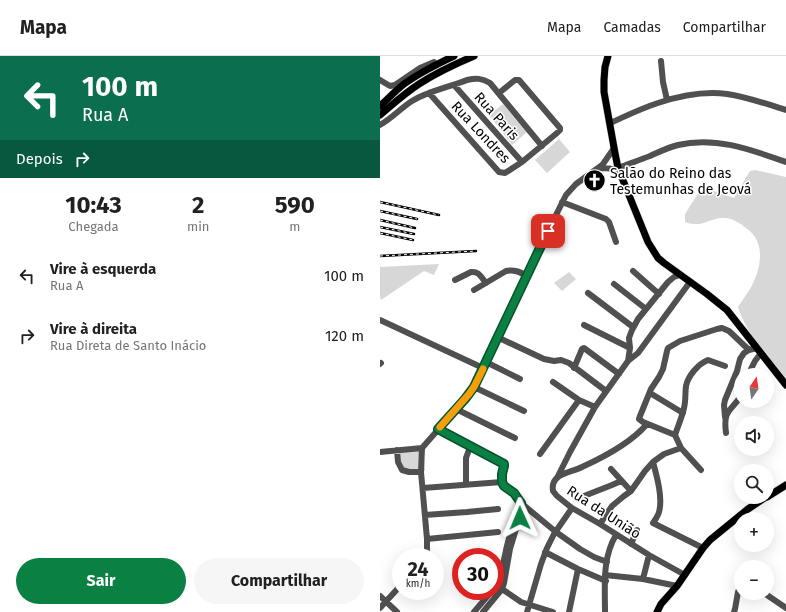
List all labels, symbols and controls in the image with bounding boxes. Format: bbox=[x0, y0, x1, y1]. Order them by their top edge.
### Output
text: Mapa bbox=[20, 16, 67, 39]
text: Mapa bbox=[547, 19, 581, 36]
text: Camadas bbox=[603, 19, 661, 36]
text: Compartilhar bbox=[683, 19, 766, 36]
text: 100 m bbox=[82, 70, 158, 103]
icon: left bbox=[16, 72, 68, 124]
street label: Rua Paris bbox=[471, 89, 523, 144]
street label: Rua Londres bbox=[448, 98, 514, 167]
text: Rua A bbox=[82, 104, 128, 126]
icon: right bbox=[71, 148, 93, 170]
text: Depois bbox=[16, 150, 63, 168]
place label: Salão do Reino das Testemunhas de Jeová bbox=[610, 165, 751, 198]
church icon: Salão do Reino das Testemunhas de Jeová bbox=[582, 168, 608, 194]
text: 10:43 bbox=[65, 191, 122, 219]
text: 2 bbox=[192, 191, 204, 219]
text: 590 bbox=[275, 191, 315, 219]
pin bbox=[531, 214, 565, 248]
text: Chegada bbox=[68, 219, 119, 234]
text: min bbox=[187, 219, 209, 234]
text: m bbox=[289, 219, 300, 234]
icon: arrive bbox=[537, 220, 559, 242]
text: Vire à esquerda bbox=[50, 260, 156, 278]
icon: left bbox=[16, 265, 38, 287]
text: 100 m bbox=[324, 267, 364, 285]
text: Rua A bbox=[50, 278, 83, 293]
text: Vire à direita bbox=[50, 320, 137, 338]
icon: right bbox=[16, 325, 38, 347]
text: 120 m bbox=[325, 327, 364, 345]
text: Rua Direta de Santo Inácio bbox=[50, 338, 206, 353]
north arrow bbox=[734, 368, 774, 408]
map controls bbox=[734, 368, 774, 600]
button: sound bbox=[734, 416, 774, 456]
button: search bbox=[734, 464, 774, 504]
street label: Rua da União bbox=[564, 482, 644, 543]
position arrow bbox=[499, 497, 541, 539]
button: + bbox=[734, 512, 774, 552]
speed limit sign: 30 bbox=[452, 548, 504, 600]
text: 24 bbox=[407, 557, 429, 581]
button: Sair bbox=[16, 558, 186, 604]
button: Compartilhar bbox=[194, 558, 364, 604]
button: − bbox=[734, 560, 774, 600]
text: km/h bbox=[406, 578, 430, 590]

